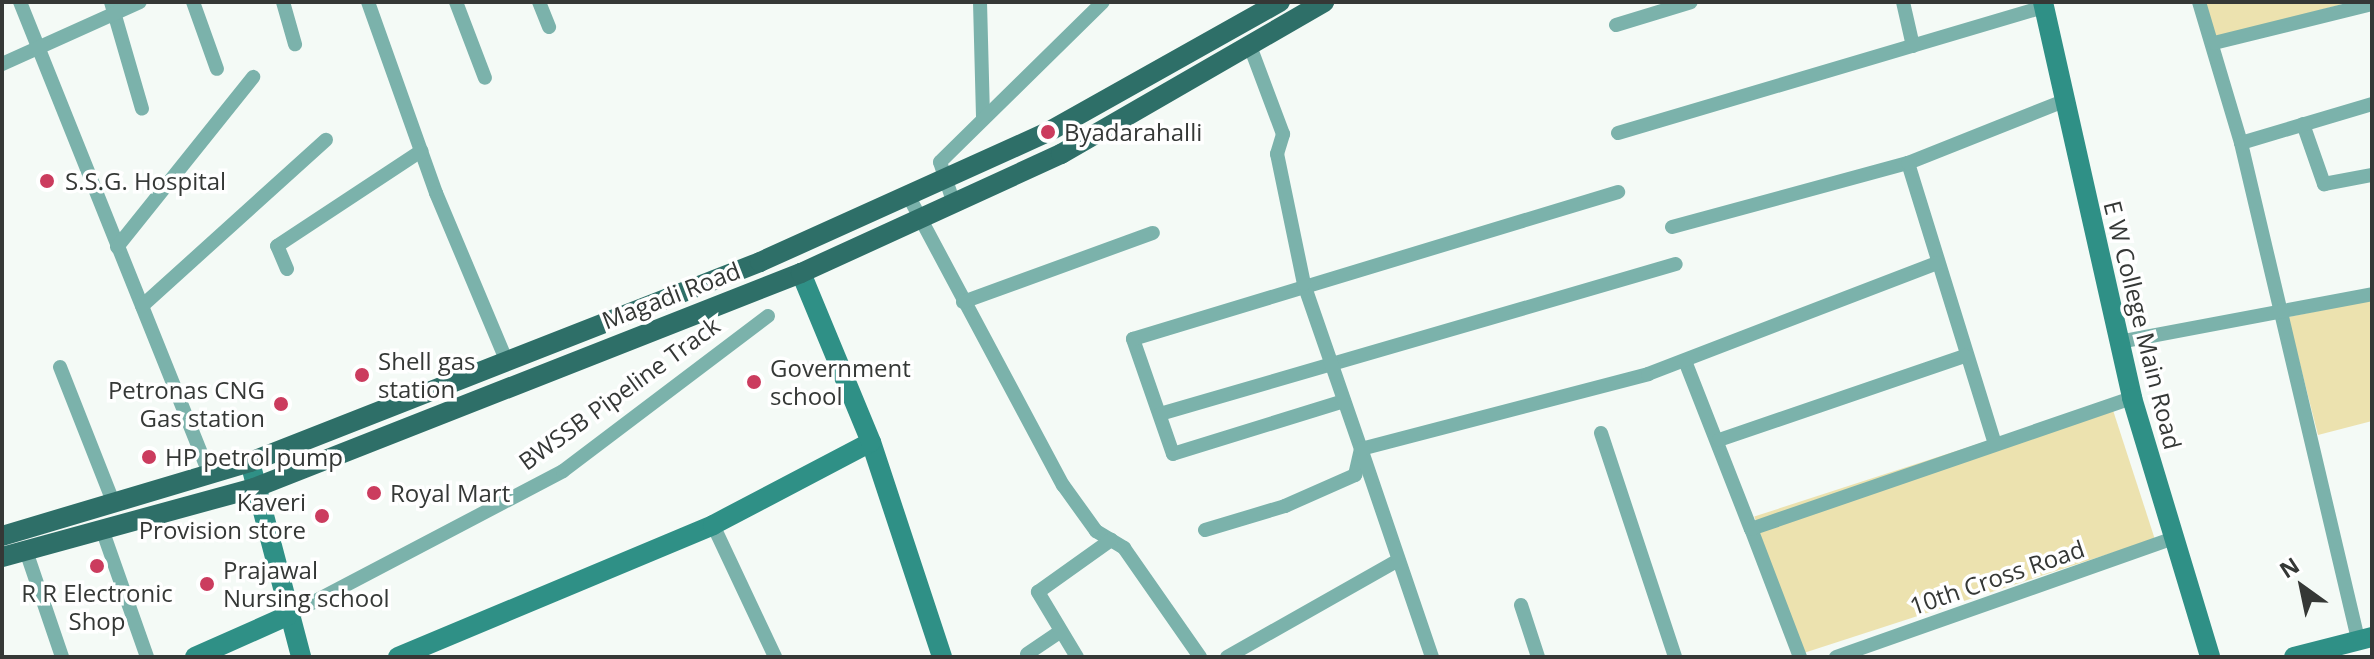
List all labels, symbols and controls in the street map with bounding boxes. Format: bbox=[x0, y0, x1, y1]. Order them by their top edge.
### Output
place label: Byadarahalli bbox=[1064, 118, 1202, 146]
marker: Byadarahalli bbox=[1039, 123, 1057, 141]
place label: S.S.G. Hospital bbox=[65, 167, 226, 195]
marker: S.S.G. Hospital bbox=[36, 170, 58, 192]
street label: E W College Main Road bbox=[2098, 198, 2188, 452]
street label: Magadi Road bbox=[598, 255, 744, 335]
street label: BWSSB Pipeline Track bbox=[513, 310, 725, 476]
place label: Shell gas station bbox=[378, 347, 476, 403]
place label: Government school bbox=[770, 354, 911, 410]
marker: Shell gas station bbox=[353, 366, 371, 384]
marker: Government school bbox=[745, 373, 763, 391]
place label: Petronas CNG Gas station bbox=[108, 376, 265, 432]
marker: Petronas CNG Gas station bbox=[272, 395, 290, 413]
place label: HP petrol pump bbox=[165, 443, 343, 471]
marker: HP petrol pump bbox=[140, 448, 158, 466]
place label: Royal Mart bbox=[390, 479, 510, 507]
marker: Royal Mart bbox=[365, 484, 383, 502]
place label: Kaveri Provision store bbox=[139, 488, 306, 544]
marker: Kaveri Provision store bbox=[313, 507, 331, 525]
street label: 10th Cross Road bbox=[1906, 534, 2088, 620]
north arrow bbox=[2262, 547, 2342, 627]
text: N bbox=[2273, 549, 2305, 584]
place label: Prajawal Nursing school bbox=[223, 556, 390, 612]
marker: R R Electronic Shop bbox=[88, 557, 106, 575]
marker: Prajawal Nursing school bbox=[198, 575, 216, 593]
place label: R R Electronic Shop bbox=[21, 579, 173, 635]

